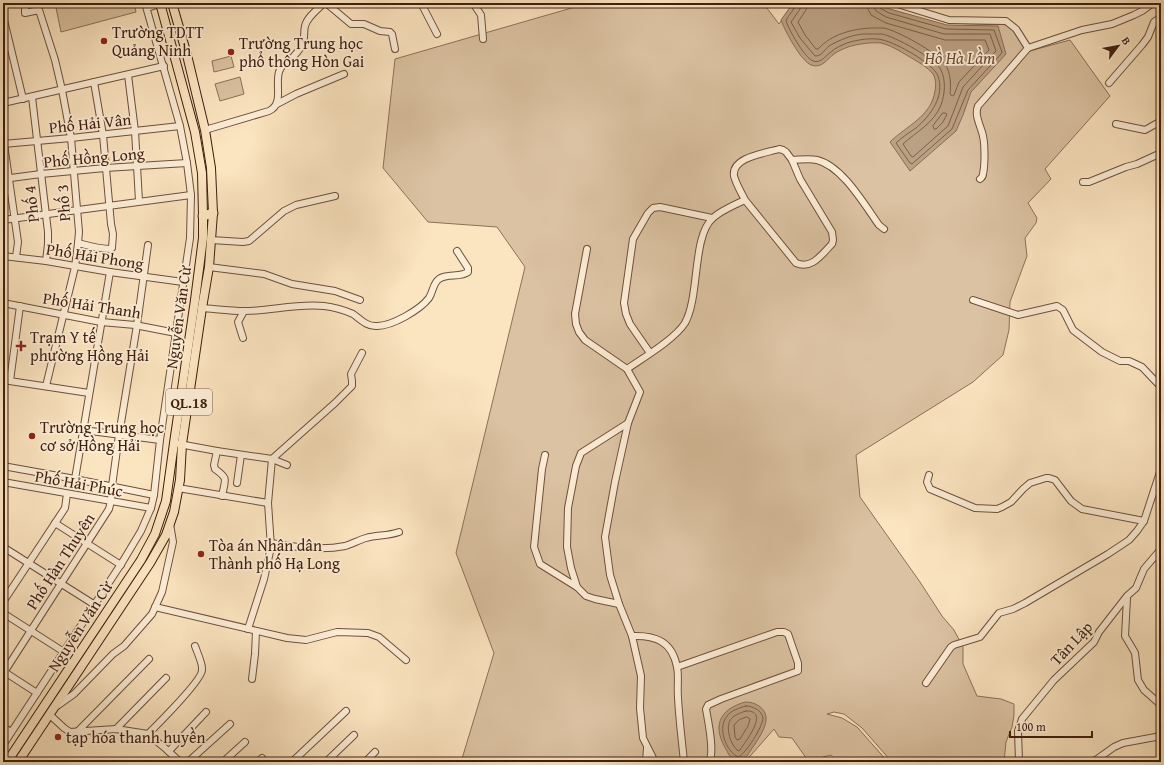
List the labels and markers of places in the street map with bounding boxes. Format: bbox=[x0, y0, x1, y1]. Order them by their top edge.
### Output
place label: Trường TDTT Quảng Ninh bbox=[112, 20, 204, 62]
place label: Trường Trung học phổ thông Hòn Gai bbox=[239, 31, 365, 73]
marker: Trường TDTT Quảng Ninh bbox=[99, 36, 109, 46]
marker: Trường Trung học phổ thông Hòn Gai bbox=[226, 47, 236, 57]
place label: Trạm Y tế phường Hồng Hải bbox=[30, 325, 150, 367]
marker: Trạm Y tế phường Hồng Hải bbox=[15, 340, 27, 352]
place label: Trường Trung học cơ sở Hồng Hải bbox=[40, 415, 164, 457]
marker: Trường Trung học cơ sở Hồng Hải bbox=[27, 431, 37, 441]
place label: Tòa án Nhân dân Thành phố Hạ Long bbox=[209, 533, 340, 575]
marker: Tòa án Nhân dân Thành phố Hạ Long bbox=[196, 549, 206, 559]
place label: tạp hóa thanh huyền bbox=[66, 725, 205, 749]
marker: tạp hóa thanh huyền bbox=[53, 732, 63, 742]

